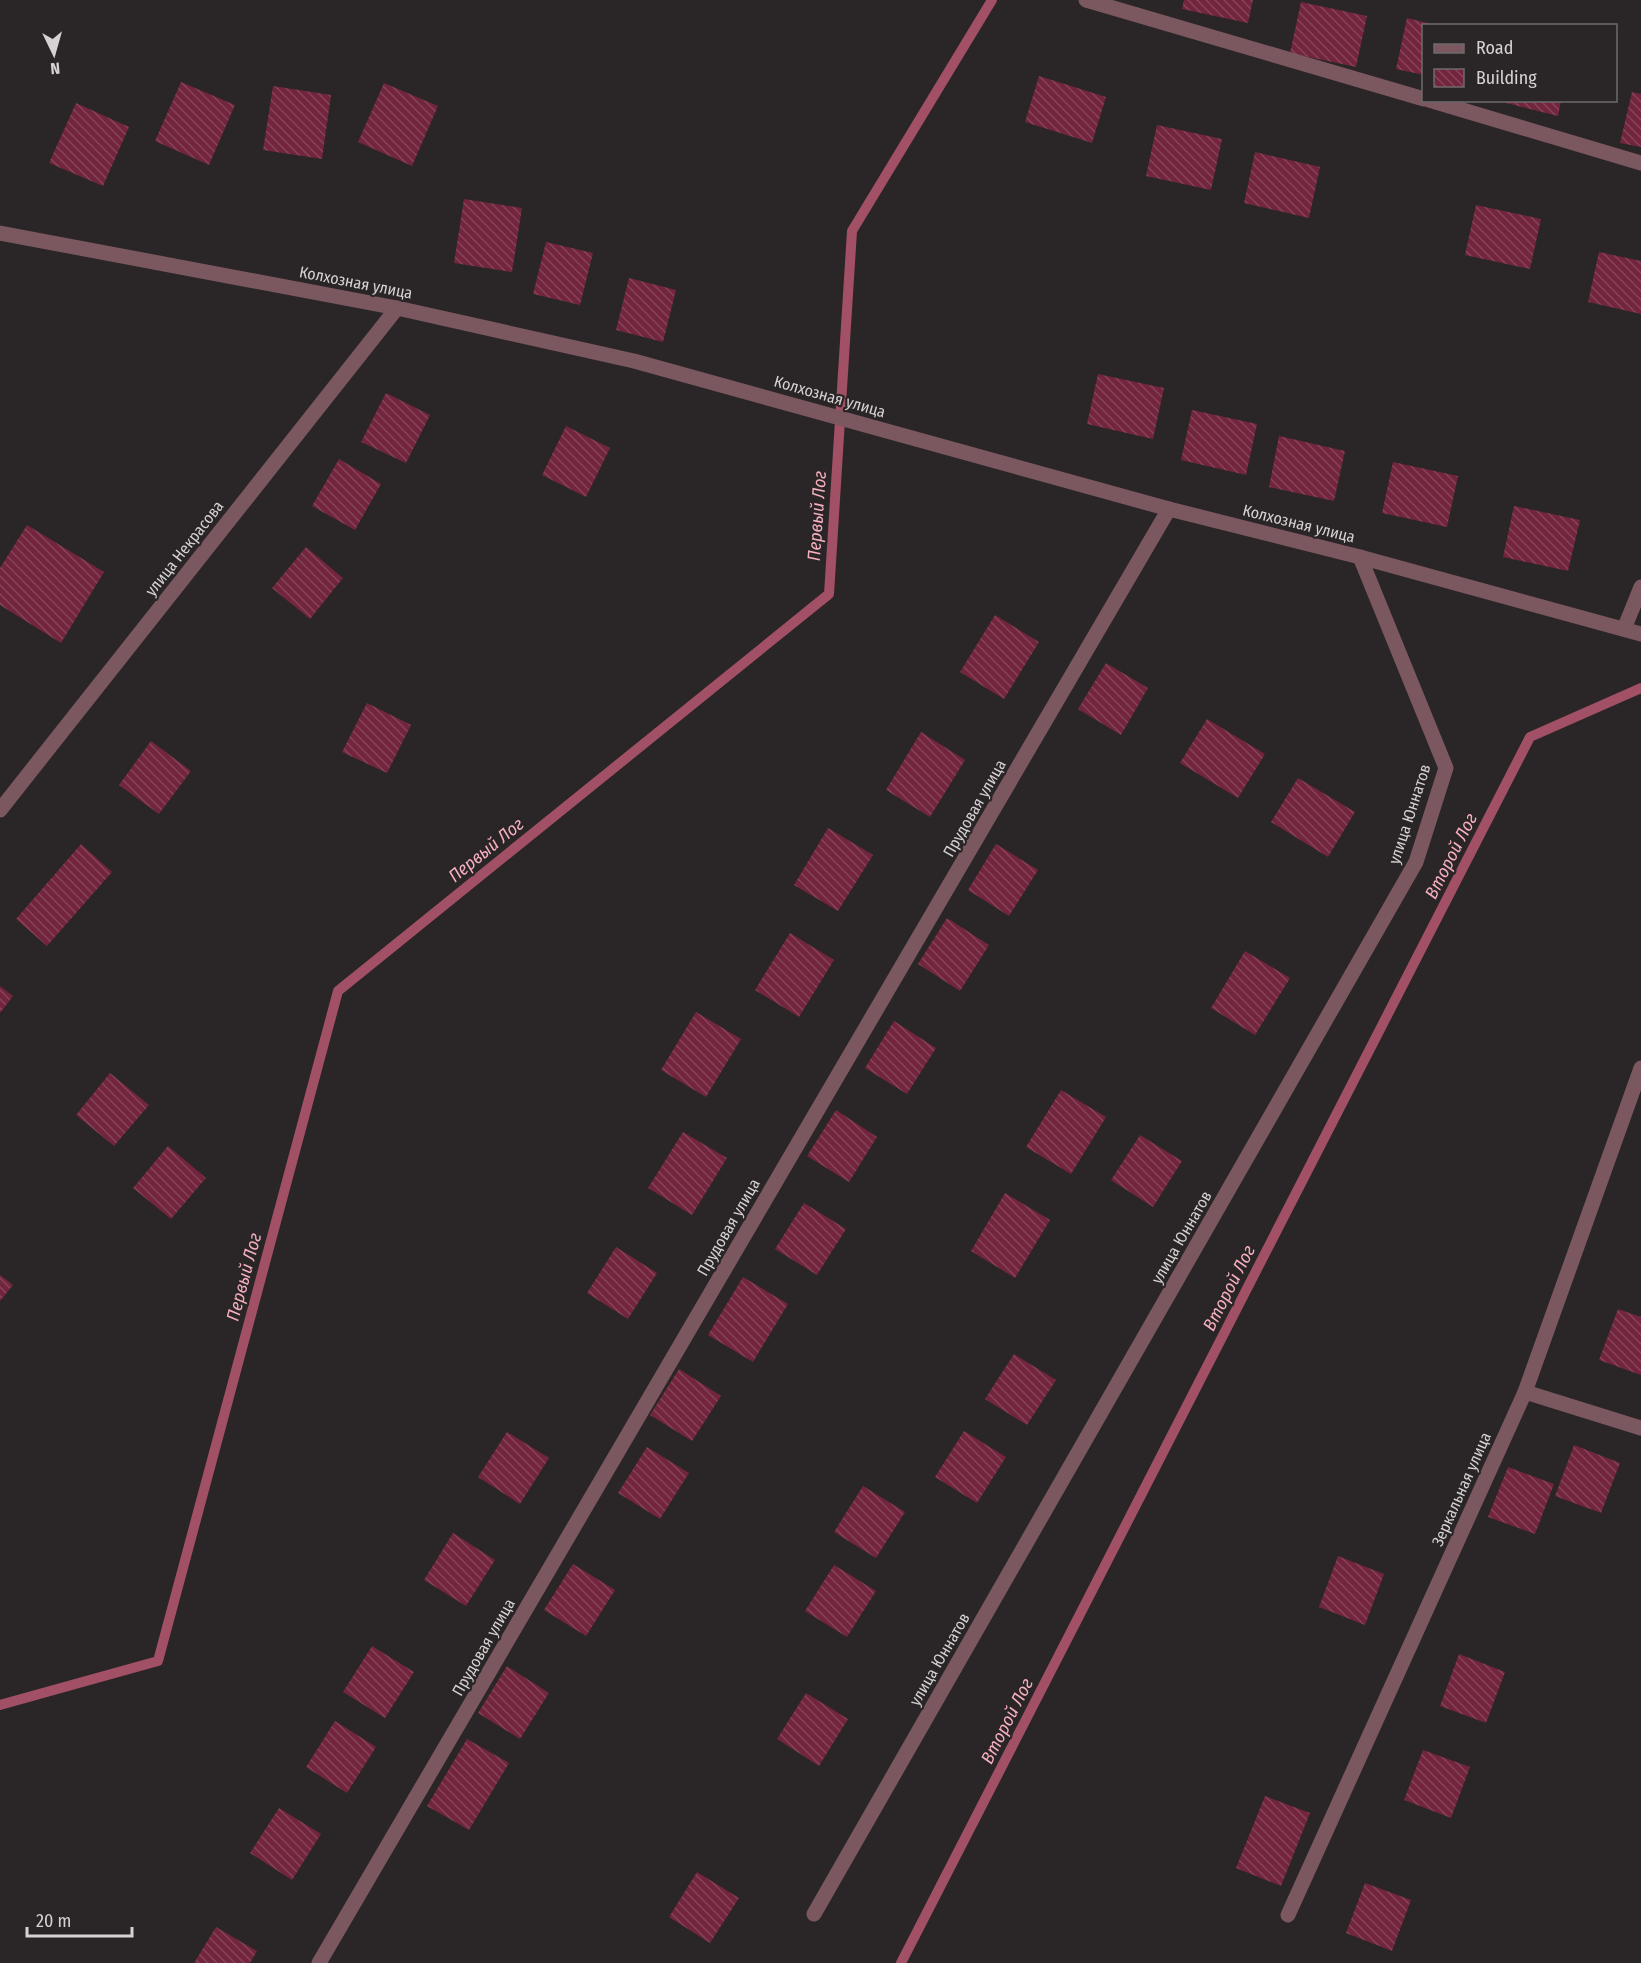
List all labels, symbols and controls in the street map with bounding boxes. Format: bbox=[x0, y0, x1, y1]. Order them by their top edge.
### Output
north arrow bbox=[24, 24, 84, 84]
legend bbox=[1422, 24, 1617, 102]
text: Road bbox=[1476, 37, 1513, 59]
text: N bbox=[50, 59, 61, 78]
text: Building bbox=[1476, 67, 1537, 89]
street label: Колхозная улица bbox=[298, 262, 414, 303]
street label: Колхозная улица bbox=[772, 372, 888, 421]
water label: Первый Лог bbox=[803, 470, 831, 562]
street label: улица Некрасова bbox=[141, 497, 228, 600]
street label: Колхозная улица bbox=[1241, 500, 1357, 547]
street label: Прудовая улица bbox=[939, 756, 1010, 860]
street label: улица Юннатов bbox=[1384, 762, 1435, 867]
water label: Второй Лог bbox=[1420, 809, 1482, 902]
water label: Первый Лог bbox=[444, 813, 528, 887]
street label: Прудовая улица bbox=[693, 1175, 764, 1279]
street label: улица Юннатов bbox=[1147, 1187, 1216, 1287]
water label: Первый Лог bbox=[222, 1230, 266, 1324]
water label: Второй Лог bbox=[1198, 1241, 1260, 1334]
street label: Зеркальная улица bbox=[1428, 1429, 1495, 1549]
street label: Прудовая улица bbox=[448, 1595, 519, 1699]
street label: улица Юннатов bbox=[905, 1609, 974, 1709]
water label: Второй Лог bbox=[976, 1674, 1038, 1767]
scale bar bbox=[27, 1900, 132, 1938]
text: 20 m bbox=[36, 1910, 71, 1932]

